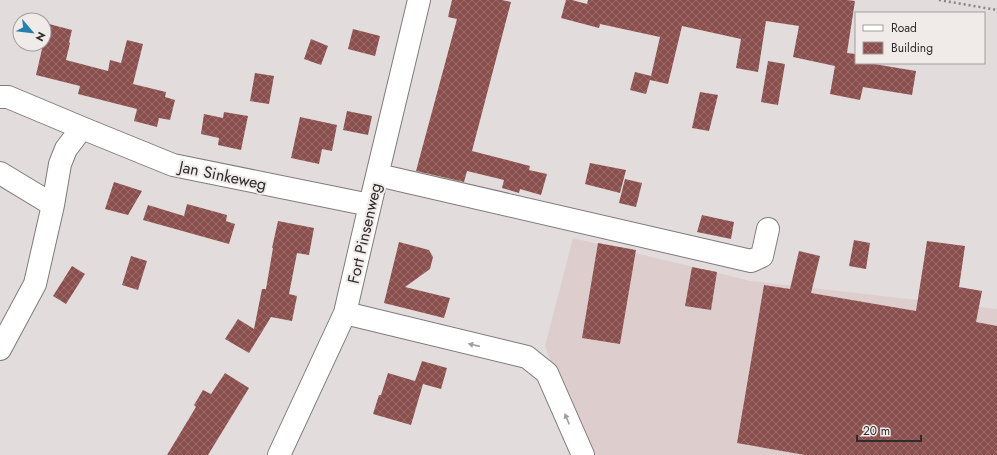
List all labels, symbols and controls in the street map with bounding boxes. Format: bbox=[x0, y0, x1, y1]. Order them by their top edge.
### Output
north arrow bbox=[12, 12, 52, 52]
legend bbox=[855, 12, 985, 64]
text: Road bbox=[891, 19, 917, 37]
text: N bbox=[32, 29, 50, 44]
text: Building bbox=[891, 39, 933, 57]
street label: Jan Sinkeweg bbox=[175, 155, 269, 196]
street label: Fort Pinsenweg bbox=[342, 180, 387, 286]
one-way arrow bbox=[468, 341, 480, 347]
one-way arrow bbox=[564, 414, 570, 425]
scale bar bbox=[857, 417, 921, 443]
text: 20 m bbox=[863, 422, 890, 440]

